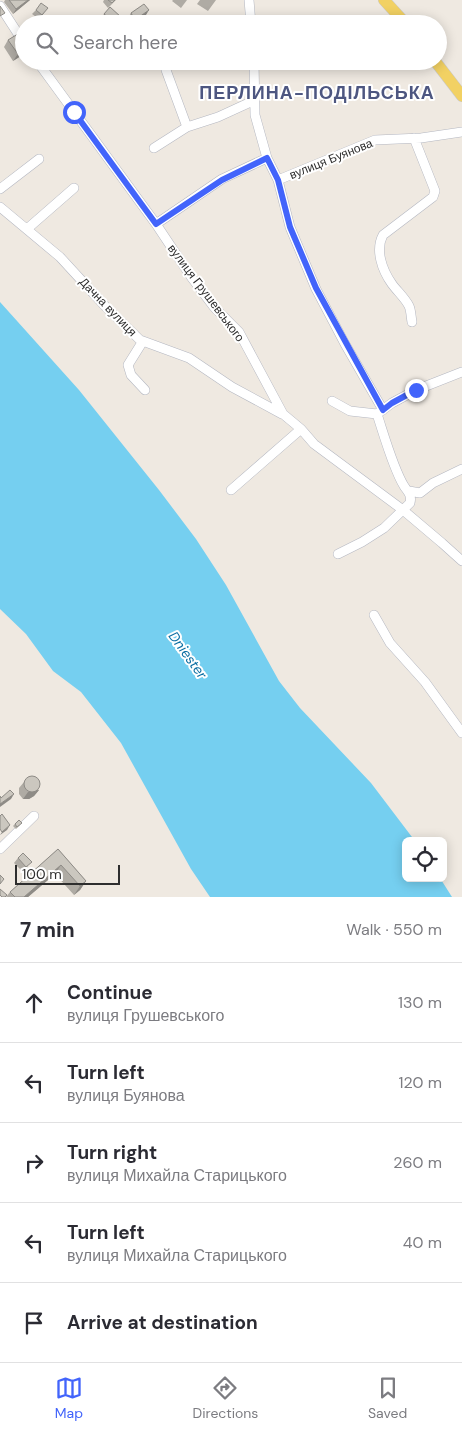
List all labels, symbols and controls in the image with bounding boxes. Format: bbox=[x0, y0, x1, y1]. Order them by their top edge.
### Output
search box bbox=[15, 15, 447, 70]
icon: search bbox=[33, 29, 61, 57]
text: Search here bbox=[73, 30, 178, 55]
district label: ПЕРЛИНА-ПОДІЛЬСЬКА bbox=[199, 81, 435, 105]
route start bbox=[63, 101, 86, 124]
street label: вулиця Буянова bbox=[287, 135, 375, 183]
street label: вулиця Грушевського bbox=[164, 241, 248, 345]
street label: Дачна вулиця bbox=[76, 274, 140, 340]
route end bbox=[405, 379, 428, 402]
water label: Dniester bbox=[165, 628, 212, 683]
map controls bbox=[402, 837, 447, 882]
button: locate bbox=[402, 837, 447, 882]
scale bar bbox=[15, 862, 120, 885]
text: 100 m bbox=[22, 865, 62, 883]
text: 7 min bbox=[20, 916, 75, 944]
text: Walk · 550 m bbox=[346, 919, 442, 940]
text: Continue bbox=[67, 980, 153, 1005]
icon: ahead bbox=[20, 989, 48, 1017]
text: 130 m bbox=[398, 992, 442, 1013]
text: вулиця Грушевського bbox=[67, 1005, 225, 1026]
text: Turn left bbox=[67, 1060, 145, 1085]
icon: left bbox=[20, 1069, 48, 1097]
text: 120 m bbox=[398, 1072, 442, 1093]
text: вулиця Буянова bbox=[67, 1085, 185, 1106]
text: Turn right bbox=[67, 1140, 157, 1165]
icon: right bbox=[20, 1149, 48, 1177]
text: 260 m bbox=[393, 1152, 442, 1173]
text: вулиця Михайла Старицького bbox=[67, 1165, 287, 1186]
text: Turn left bbox=[67, 1220, 145, 1245]
icon: left bbox=[20, 1229, 48, 1257]
text: 40 m bbox=[403, 1232, 442, 1253]
text: вулиця Михайла Старицького bbox=[67, 1245, 287, 1266]
icon: arrive bbox=[20, 1309, 48, 1337]
text: Arrive at destination bbox=[67, 1310, 258, 1335]
tab: Map bbox=[55, 1374, 83, 1422]
tab: Directions bbox=[193, 1374, 258, 1422]
tab: Saved bbox=[368, 1374, 407, 1422]

